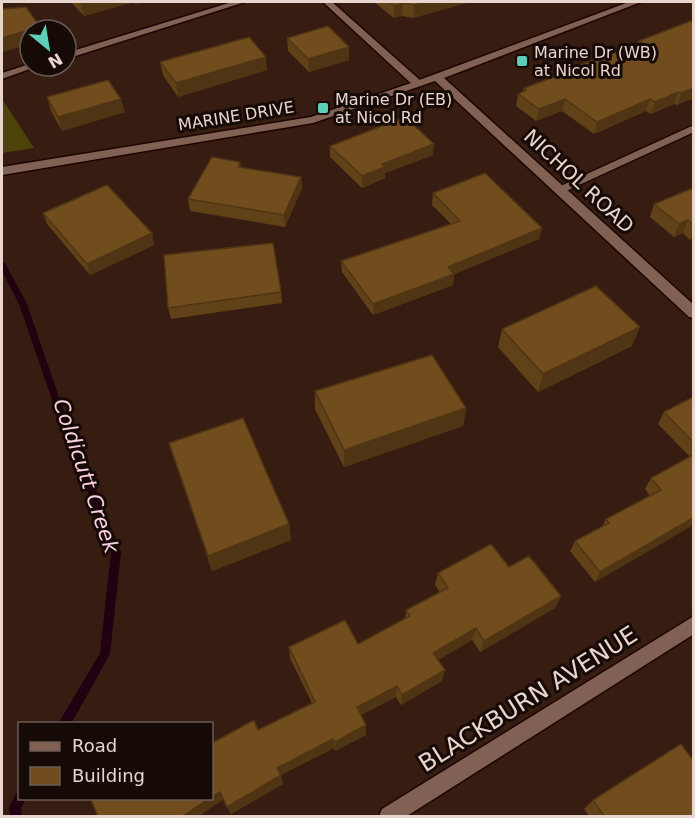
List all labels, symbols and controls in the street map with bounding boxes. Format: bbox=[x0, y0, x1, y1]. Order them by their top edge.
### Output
north arrow bbox=[18, 18, 78, 78]
place label: Marine Dr (WB) at Nicol Rd bbox=[534, 43, 657, 80]
text: N bbox=[45, 49, 66, 72]
marker: Marine Dr (WB) at Nicol Rd bbox=[515, 54, 529, 68]
place label: Marine Dr (EB) at Nicol Rd bbox=[335, 90, 452, 127]
street label: MARINE DRIVE bbox=[177, 97, 295, 135]
marker: Marine Dr (EB) at Nicol Rd bbox=[316, 101, 330, 115]
street label: NICHOL ROAD bbox=[519, 124, 639, 238]
water label: Coldicutt Creek bbox=[48, 396, 124, 557]
street label: BLACKBURN AVENUE bbox=[414, 620, 642, 778]
legend bbox=[18, 722, 213, 800]
text: Road bbox=[72, 735, 117, 756]
text: Building bbox=[72, 765, 145, 786]

